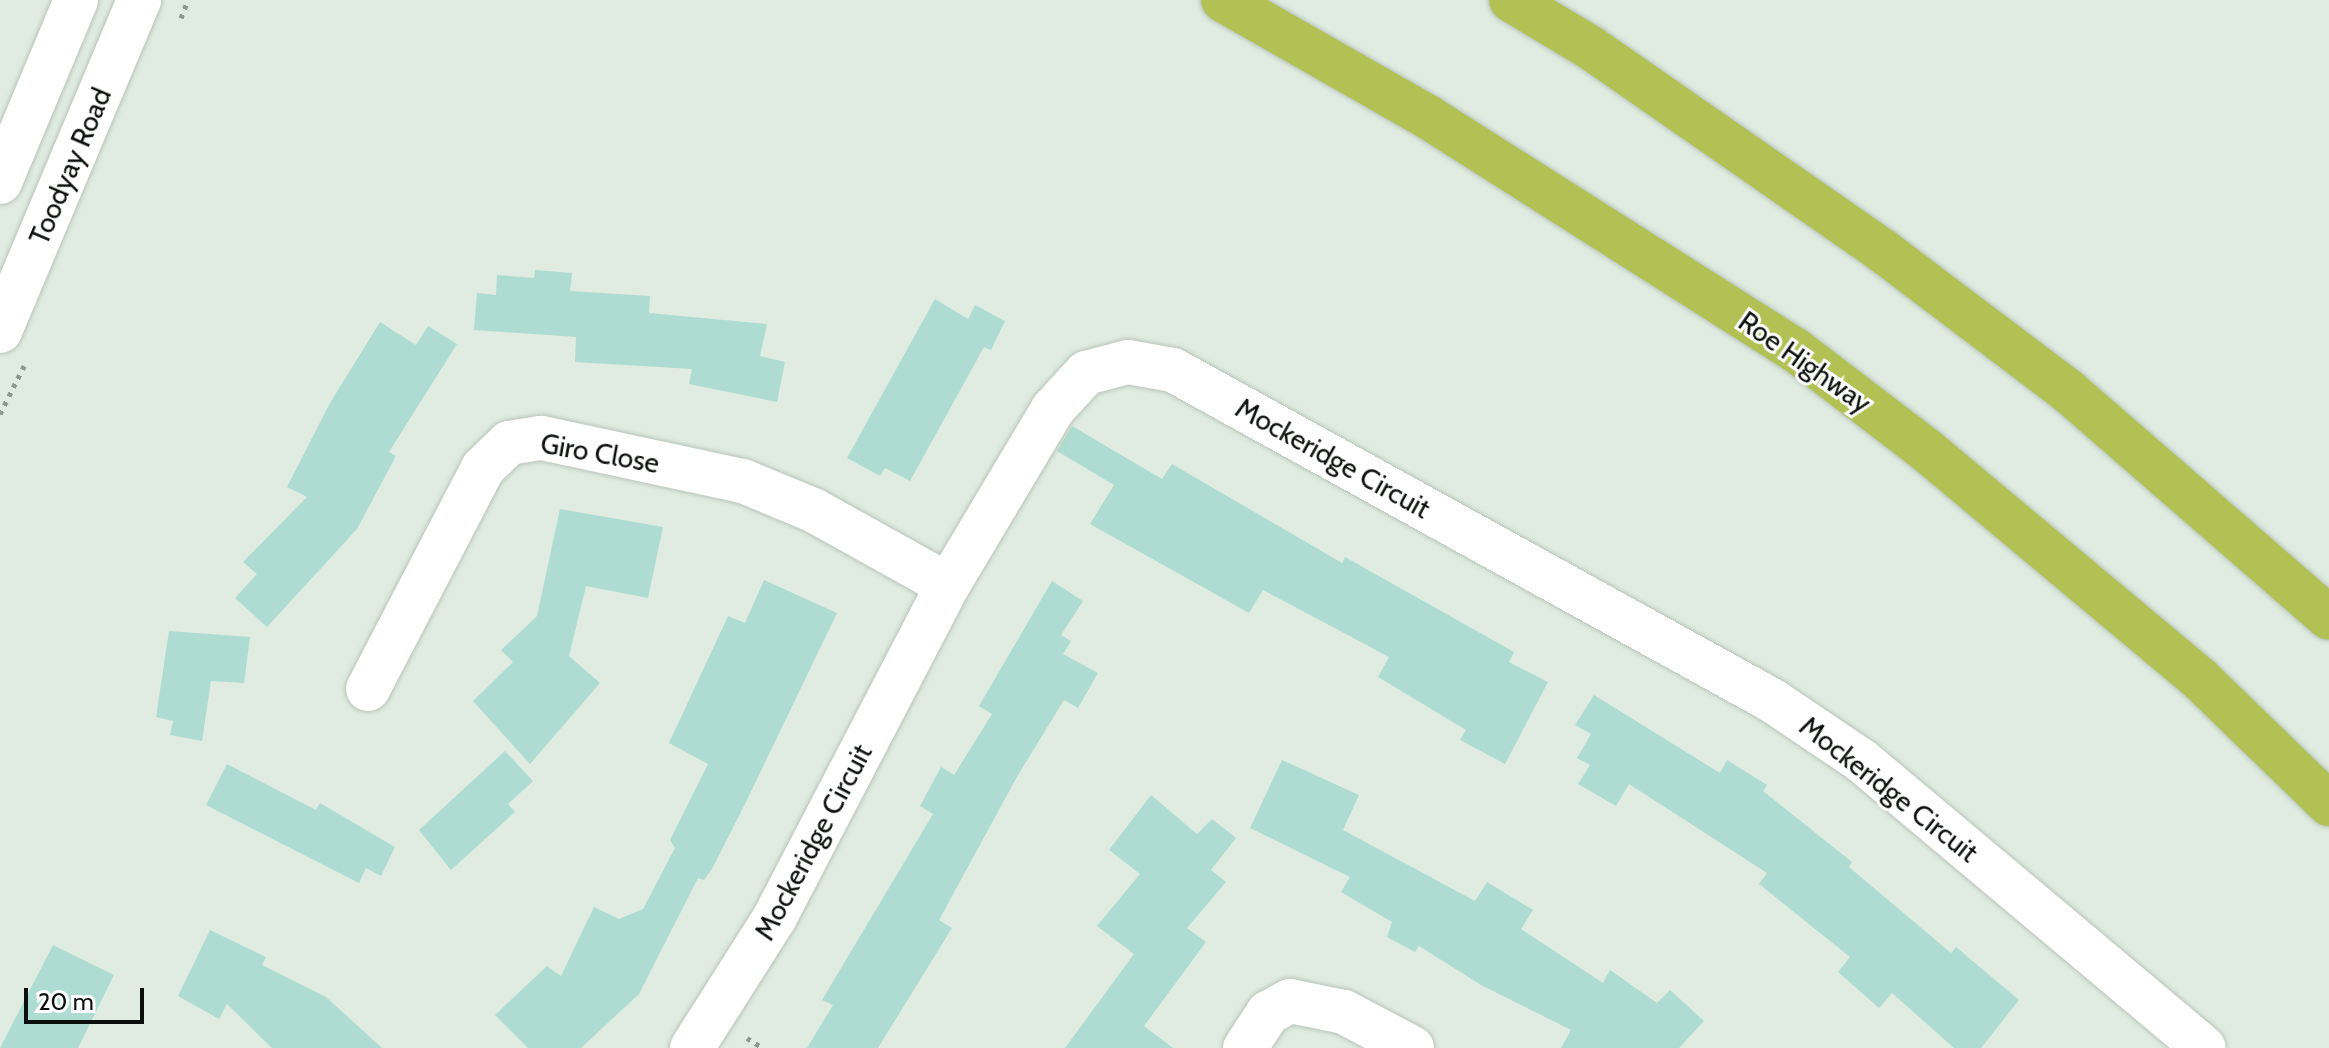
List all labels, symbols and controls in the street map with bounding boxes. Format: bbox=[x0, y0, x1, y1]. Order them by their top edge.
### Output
street label: Toodyay Road bbox=[22, 83, 118, 249]
street label: Roe Highway bbox=[1732, 304, 1878, 420]
street label: Mockeridge Circuit bbox=[1230, 391, 1436, 525]
street label: Giro Close bbox=[538, 426, 662, 480]
street label: Mockeridge Circuit bbox=[1793, 709, 1985, 869]
street label: Mockeridge Circuit bbox=[747, 738, 879, 946]
scale bar bbox=[28, 972, 148, 1022]
text: 20 m bbox=[38, 987, 94, 1016]

